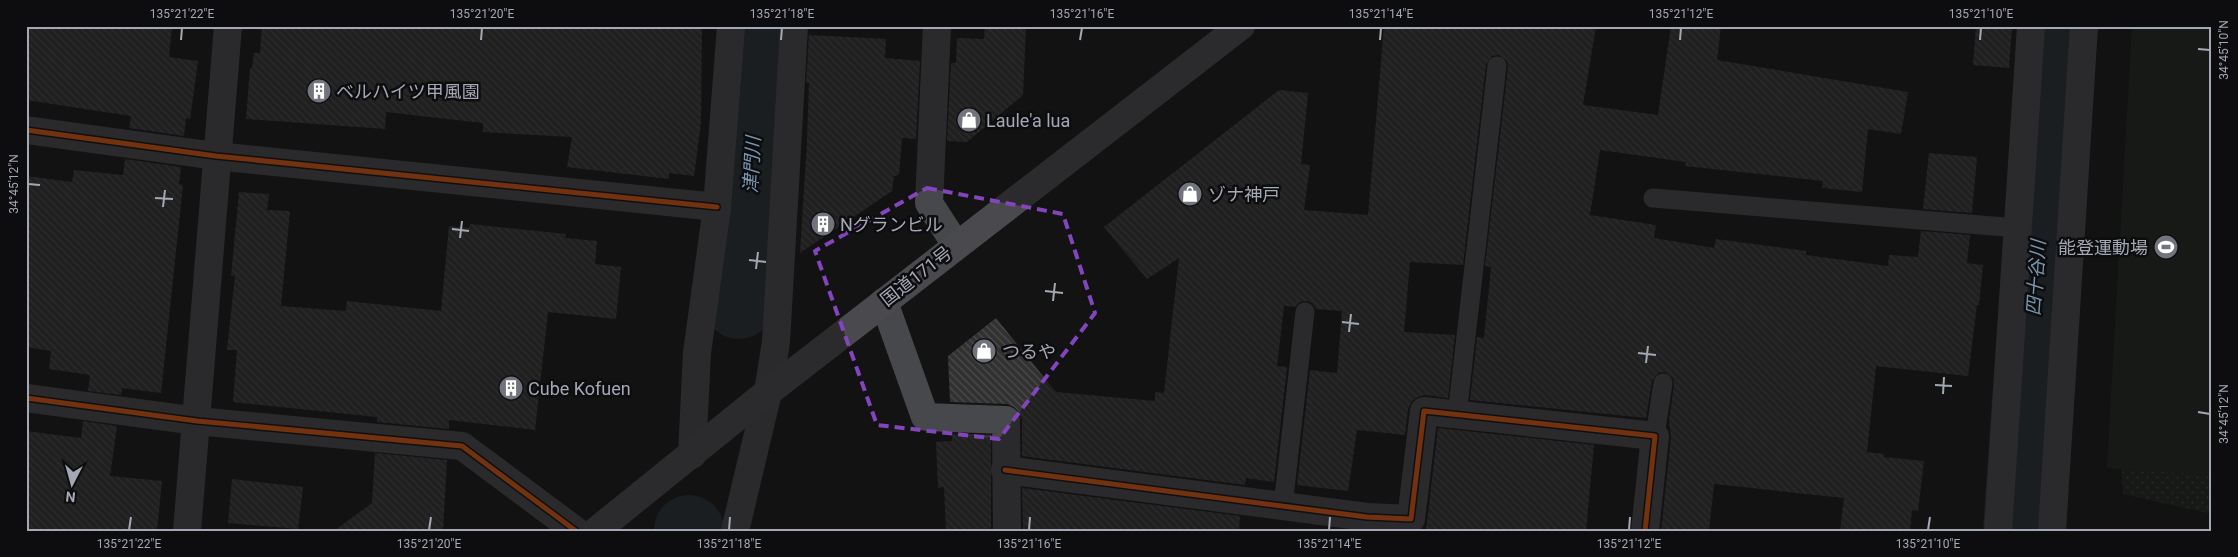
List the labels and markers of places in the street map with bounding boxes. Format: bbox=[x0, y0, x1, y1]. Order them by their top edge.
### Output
building icon: ベルハイツ甲風園 bbox=[306, 78, 332, 104]
place label: ベルハイツ甲風園 bbox=[336, 81, 480, 102]
shop icon: Laule'a lua bbox=[956, 107, 982, 133]
place label: Laule'a lua bbox=[986, 110, 1070, 131]
shop icon: ゾナ神戸 bbox=[1177, 181, 1203, 207]
place label: ゾナ神戸 bbox=[1208, 184, 1280, 205]
building icon: Nグランビル bbox=[810, 211, 836, 237]
place label: Nグランビル bbox=[840, 214, 943, 235]
sports icon: 能登運動場 bbox=[2153, 234, 2179, 260]
place label: 能登運動場 bbox=[2058, 237, 2148, 258]
shop icon: つるや bbox=[971, 338, 997, 364]
place label: つるや bbox=[1002, 341, 1056, 362]
building icon: Cube Kofuen bbox=[498, 375, 524, 401]
place label: Cube Kofuen bbox=[528, 378, 631, 399]

